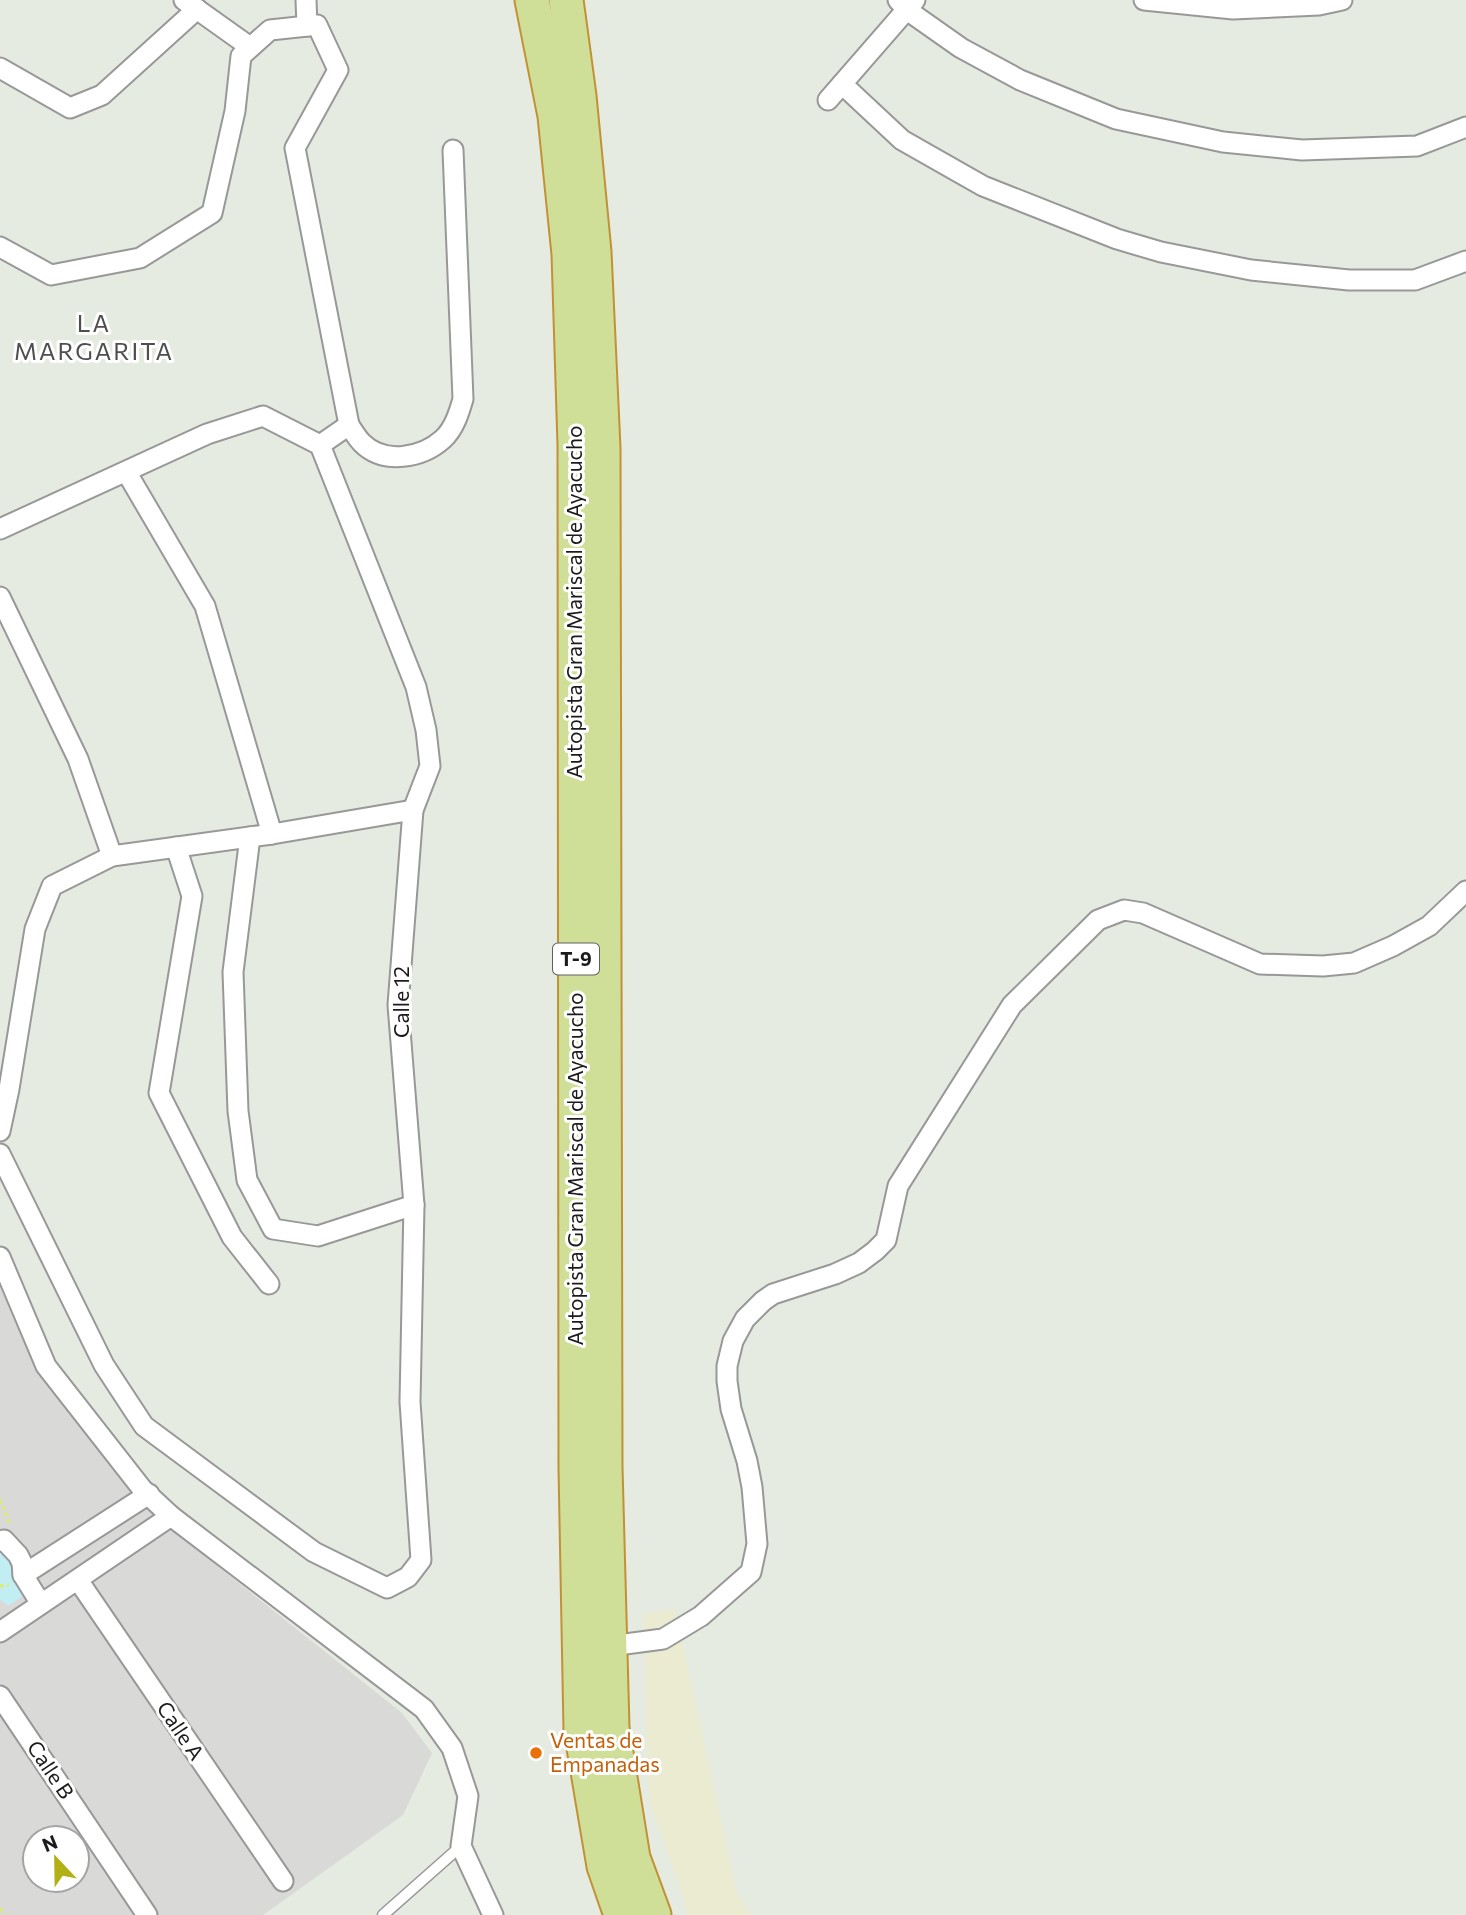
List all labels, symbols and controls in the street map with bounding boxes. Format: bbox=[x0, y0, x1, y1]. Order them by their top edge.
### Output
district label: LA MARGARITA bbox=[14, 308, 174, 365]
street label: Autopista Gran Mariscal de Ayacucho bbox=[561, 425, 586, 779]
road number: T-9 bbox=[553, 944, 599, 974]
street label: Calle 12 bbox=[388, 966, 413, 1038]
street label: Autopista Gran Mariscal de Ayacucho bbox=[562, 992, 587, 1346]
street label: Calle A bbox=[153, 1696, 210, 1764]
place label: Ventas de Empanadas bbox=[550, 1727, 660, 1776]
street label: Calle B bbox=[23, 1735, 80, 1803]
marker: Ventas de Empanadas bbox=[528, 1745, 544, 1761]
north arrow bbox=[21, 1824, 91, 1894]
text: N bbox=[39, 1829, 60, 1856]

